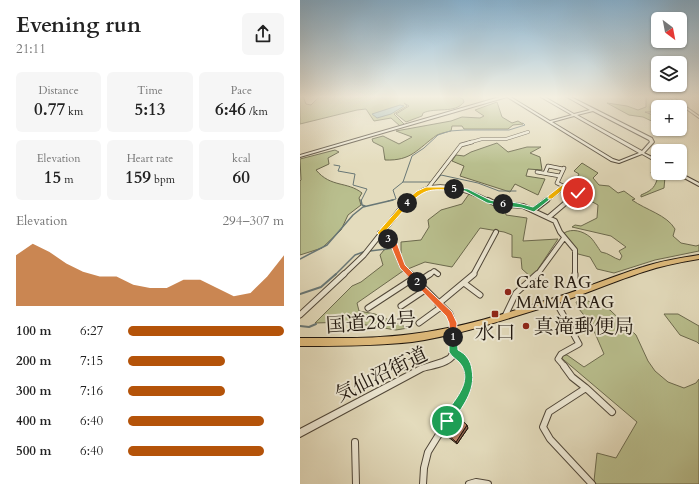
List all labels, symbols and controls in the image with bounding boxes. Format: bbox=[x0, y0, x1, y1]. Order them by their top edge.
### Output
text: Evening run bbox=[16, 10, 141, 40]
north arrow bbox=[651, 12, 687, 48]
map controls bbox=[651, 12, 687, 180]
button: share bbox=[242, 13, 284, 55]
text: 21:11 bbox=[16, 40, 46, 58]
button: layers bbox=[651, 56, 687, 92]
text: Distance bbox=[39, 83, 79, 98]
text: Time bbox=[137, 83, 163, 98]
text: Pace bbox=[231, 83, 252, 98]
text: 0.77 bbox=[34, 98, 65, 121]
text: 5:13 bbox=[134, 98, 166, 121]
text: 6:46 bbox=[215, 98, 246, 121]
button: + bbox=[651, 100, 687, 136]
text: km bbox=[65, 104, 83, 119]
text: /km bbox=[246, 104, 268, 119]
button: − bbox=[651, 144, 687, 180]
text: Elevation bbox=[37, 151, 81, 166]
text: Heart rate bbox=[127, 151, 173, 166]
text: kcal bbox=[232, 151, 251, 166]
text: 15 bbox=[44, 166, 61, 189]
text: 159 bbox=[125, 166, 151, 189]
text: 60 bbox=[233, 166, 250, 189]
text: m bbox=[61, 172, 74, 187]
text: bpm bbox=[151, 172, 175, 187]
pin bbox=[561, 176, 595, 210]
pin: 5 bbox=[444, 179, 464, 199]
text: 5 bbox=[451, 181, 457, 196]
icon: check bbox=[567, 182, 589, 204]
pin: 4 bbox=[397, 193, 417, 213]
pin: 6 bbox=[493, 194, 513, 214]
text: 4 bbox=[404, 195, 410, 210]
text: 6 bbox=[500, 196, 506, 211]
text: Elevation bbox=[16, 212, 68, 230]
text: 294–307 m bbox=[222, 212, 284, 230]
pin: 3 bbox=[378, 229, 398, 249]
text: 3 bbox=[385, 231, 391, 246]
place label: Cafe RAG MAMA RAG bbox=[516, 271, 615, 314]
pin: 2 bbox=[407, 272, 427, 292]
text: 2 bbox=[414, 274, 420, 289]
marker: Cafe RAG MAMA RAG bbox=[503, 287, 513, 297]
street label: 国道284号 bbox=[325, 306, 417, 339]
marker: 水口 bbox=[490, 309, 500, 319]
place label: 真滝郵便局 bbox=[534, 313, 634, 340]
place label: 水口 bbox=[475, 319, 515, 346]
marker: 真滝郵便局 bbox=[521, 321, 531, 331]
text: 100 m bbox=[16, 322, 51, 340]
text: 6:27 bbox=[80, 322, 103, 340]
pin: 1 bbox=[443, 327, 463, 347]
text: 1 bbox=[450, 329, 456, 344]
street label: 気仙沼街道 bbox=[330, 340, 432, 409]
text: 200 m bbox=[16, 352, 51, 370]
text: 7:15 bbox=[80, 352, 103, 370]
text: 300 m bbox=[16, 382, 51, 400]
text: 7:16 bbox=[80, 382, 103, 400]
pin bbox=[430, 404, 464, 438]
icon: arrive bbox=[436, 410, 458, 432]
text: 400 m bbox=[16, 412, 51, 430]
text: 6:40 bbox=[80, 412, 103, 430]
text: 500 m bbox=[16, 442, 51, 460]
text: 6:40 bbox=[80, 442, 103, 460]

